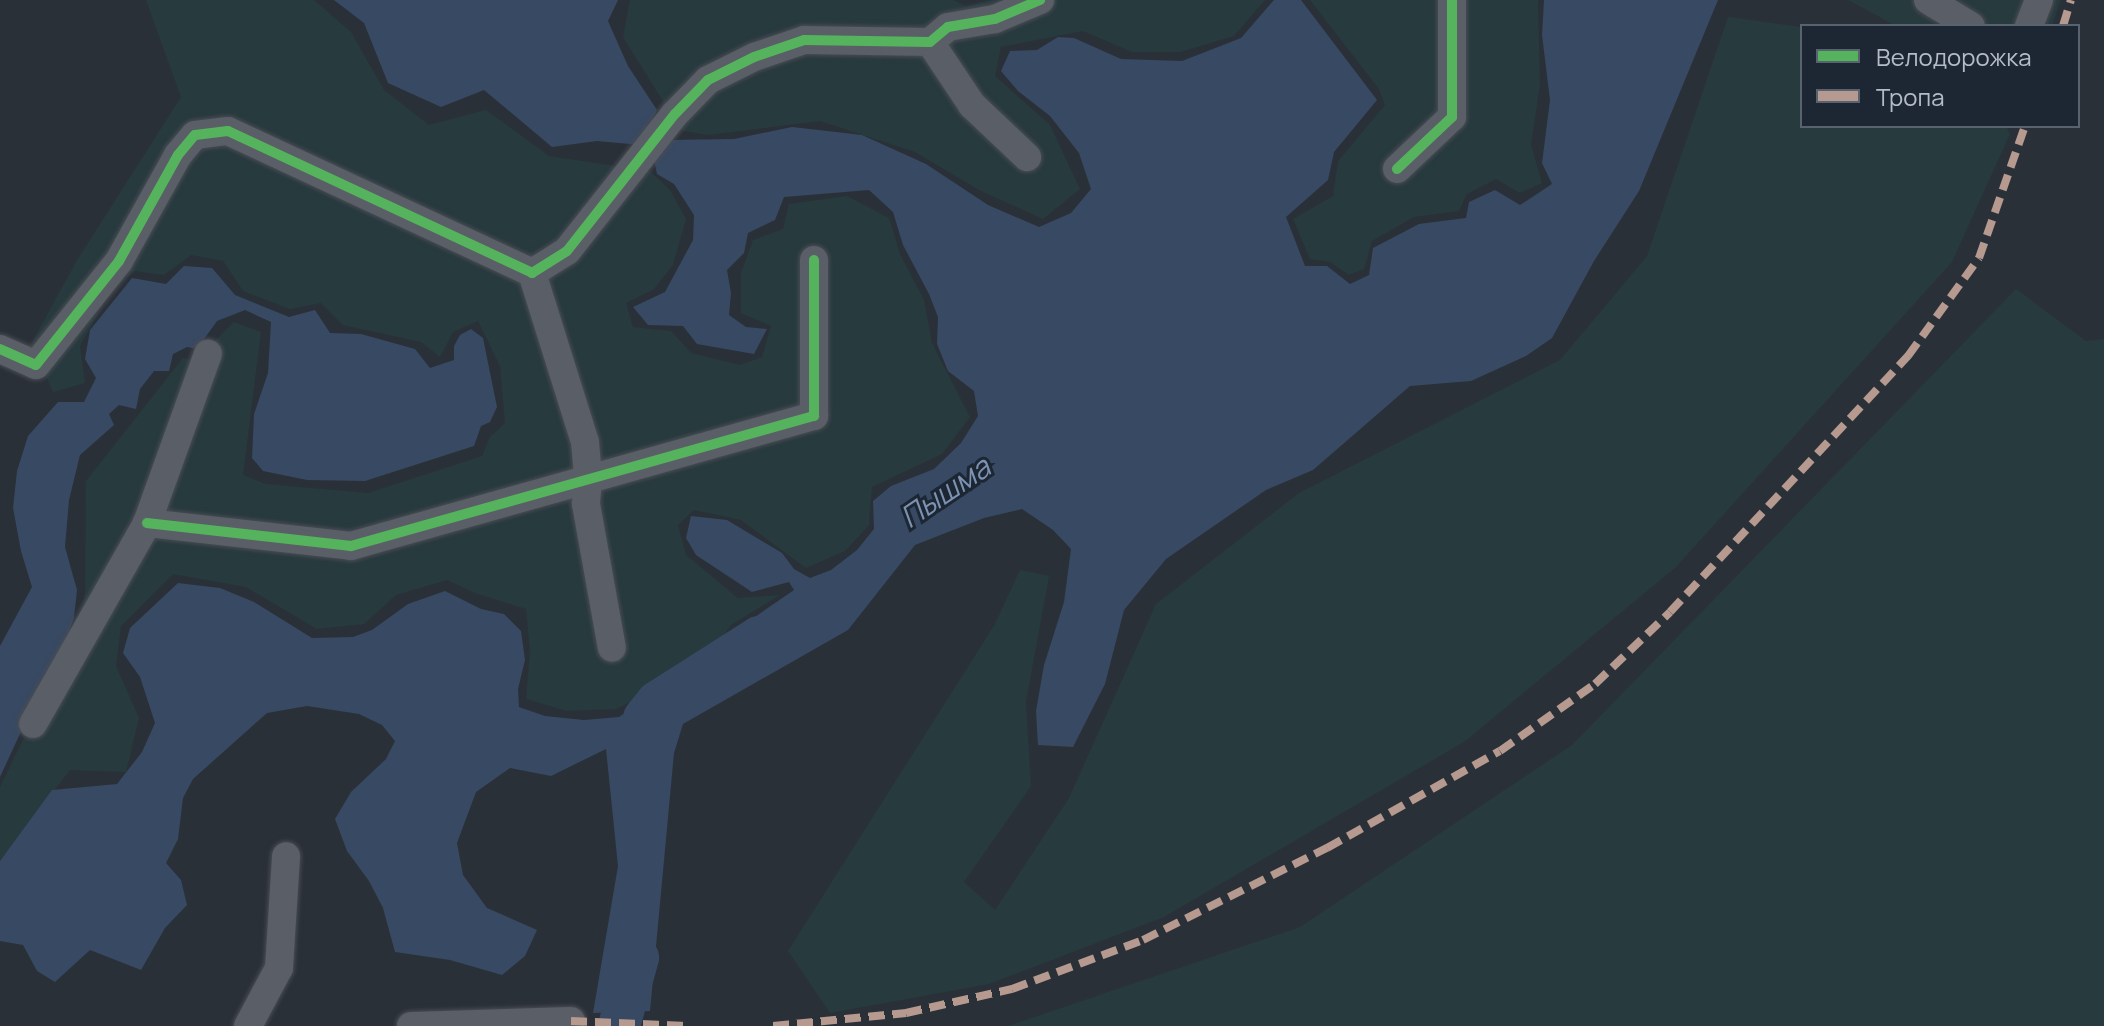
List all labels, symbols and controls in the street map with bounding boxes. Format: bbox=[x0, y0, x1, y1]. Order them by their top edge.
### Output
legend bbox=[1800, 24, 2080, 128]
text: Велодорожка bbox=[1876, 40, 2031, 73]
text: Тропа bbox=[1876, 80, 1945, 113]
water label: Пышма bbox=[893, 449, 997, 535]

